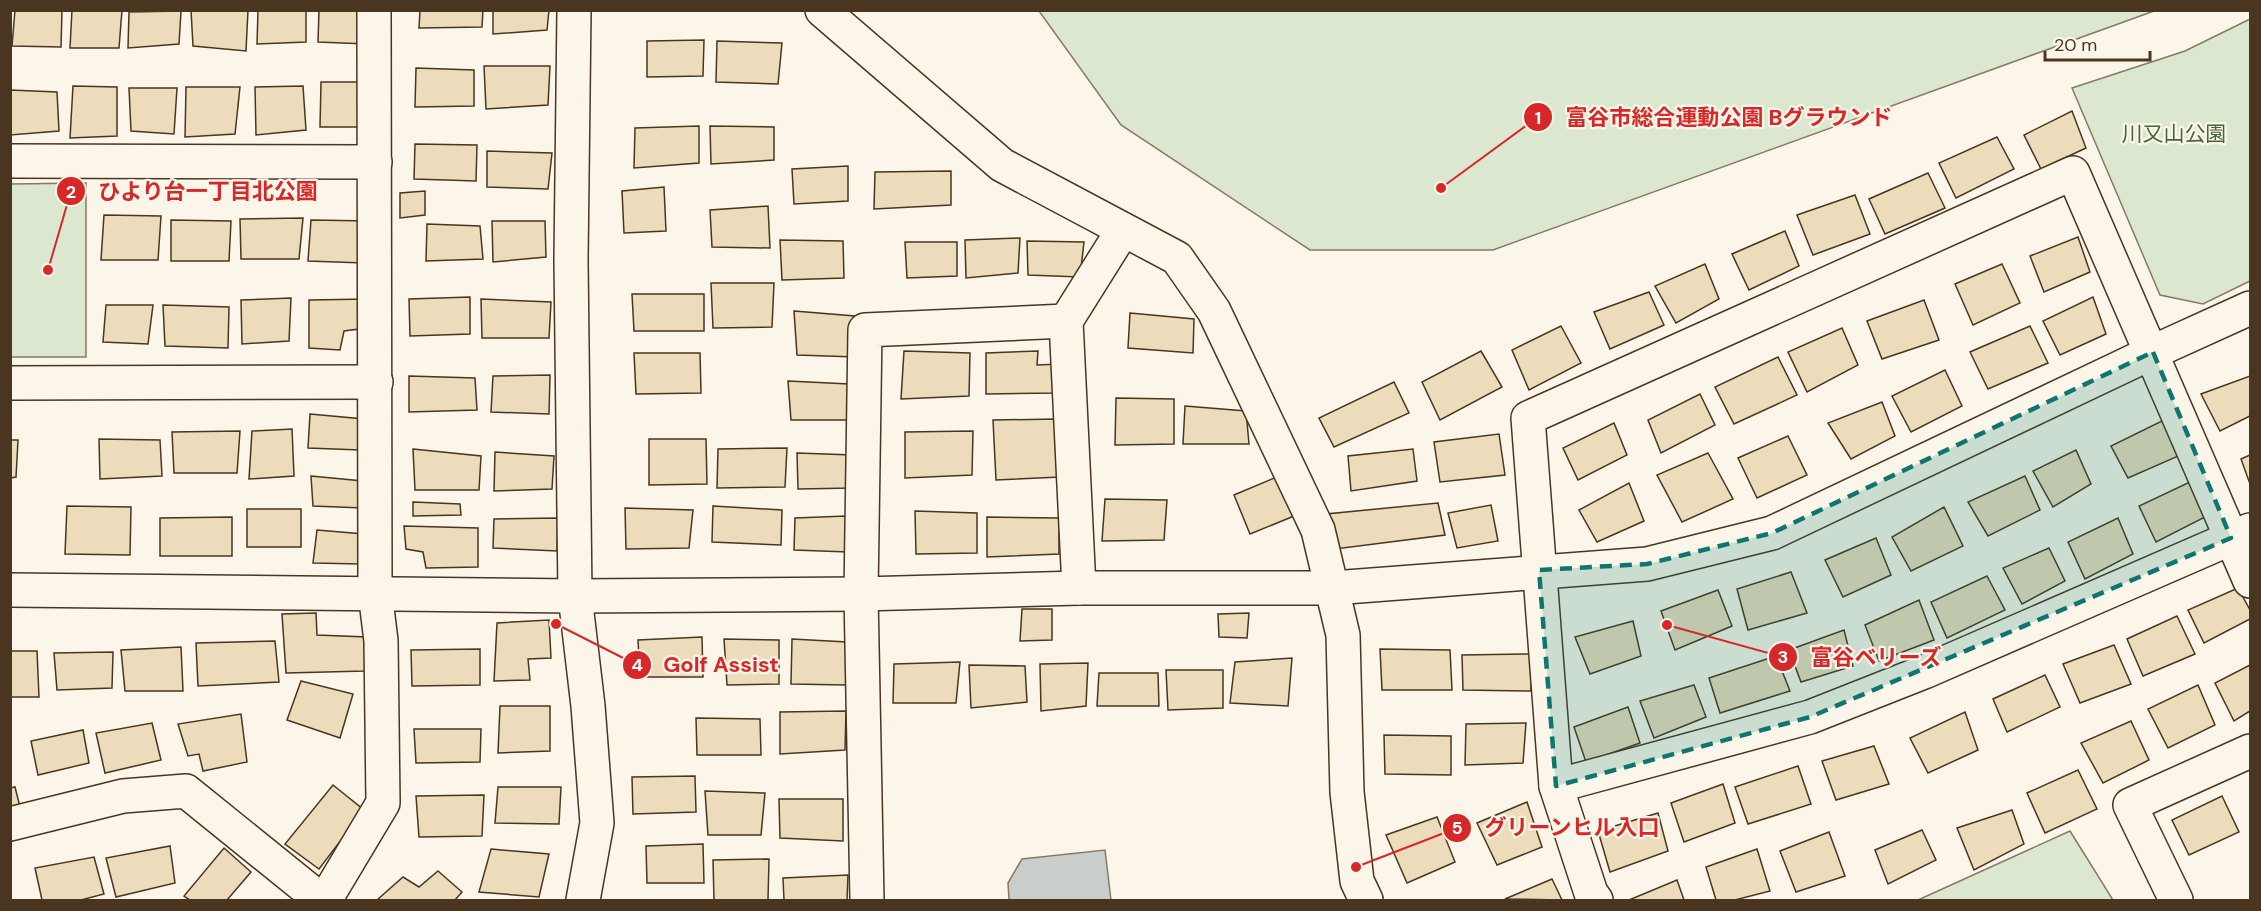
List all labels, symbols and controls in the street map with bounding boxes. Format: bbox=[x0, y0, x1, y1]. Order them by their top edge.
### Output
scale bar bbox=[2045, 24, 2150, 62]
text: 20 m bbox=[2054, 33, 2097, 57]
callout: 富谷市総合運動公園 Bグラウンド bbox=[1523, 97, 1904, 137]
text: 富谷市総合運動公園 Bグラウンド bbox=[1565, 103, 1893, 132]
text: 1 bbox=[1535, 106, 1541, 130]
park label: 川又山公園 bbox=[2122, 120, 2227, 148]
callout: ひより台一丁目北公園 bbox=[56, 171, 330, 211]
text: ひより台一丁目北公園 bbox=[98, 177, 318, 206]
text: 2 bbox=[66, 180, 76, 204]
callout: 富谷ベリーズ bbox=[1768, 637, 1954, 677]
text: 富谷ベリーズ bbox=[1811, 643, 1941, 672]
callout: Golf Assist bbox=[622, 645, 791, 685]
text: 3 bbox=[1778, 645, 1788, 669]
text: Golf Assist bbox=[663, 650, 779, 679]
text: 4 bbox=[631, 653, 643, 677]
callout: グリーンヒル入口 bbox=[1442, 808, 1672, 848]
text: グリーンヒル入口 bbox=[1485, 813, 1659, 842]
text: 5 bbox=[1451, 816, 1463, 840]

